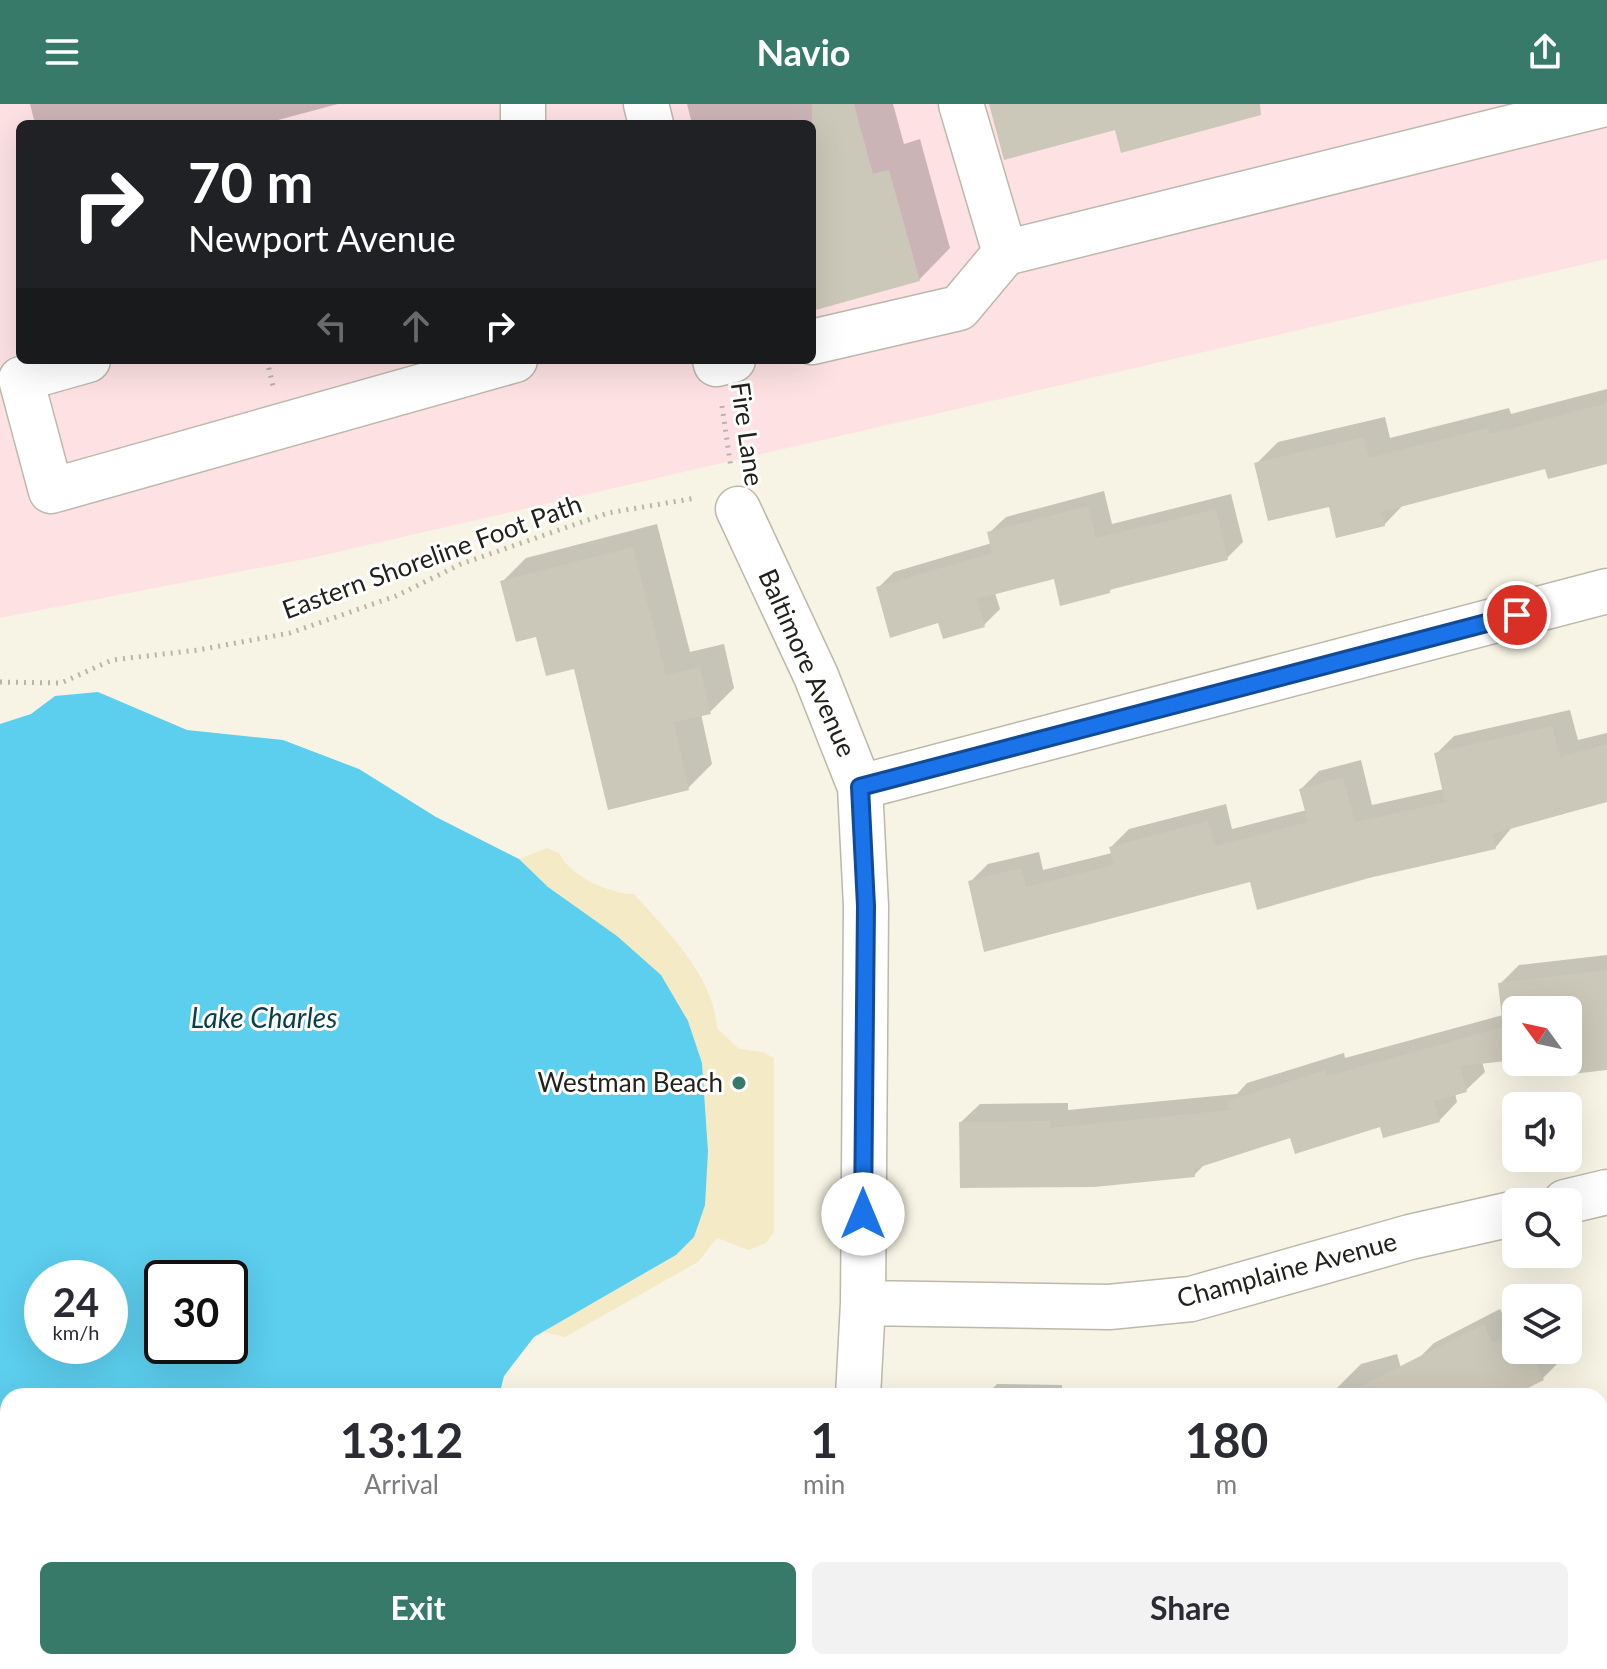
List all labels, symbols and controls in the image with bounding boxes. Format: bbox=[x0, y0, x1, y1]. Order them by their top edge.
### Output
icon: menu bbox=[40, 30, 84, 74]
text: Navio bbox=[757, 30, 850, 74]
icon: share bbox=[1523, 30, 1567, 74]
text: 70 m bbox=[188, 148, 313, 215]
icon: right bbox=[56, 152, 160, 256]
text: Newport Avenue bbox=[188, 216, 456, 260]
icon: left bbox=[310, 304, 354, 348]
icon: ahead bbox=[394, 304, 438, 348]
icon: right bbox=[478, 304, 522, 348]
street label: Fire Lane bbox=[725, 380, 771, 488]
street label: Eastern Shoreline Foot Path bbox=[278, 487, 586, 625]
street label: Baltimore Avenue bbox=[752, 564, 864, 762]
pin bbox=[1483, 581, 1551, 649]
icon: arrive bbox=[1495, 593, 1539, 637]
north arrow bbox=[1502, 996, 1582, 1076]
map controls bbox=[1502, 996, 1582, 1364]
water label: Lake Charles bbox=[191, 1000, 337, 1034]
place label: Westman Beach bbox=[538, 1066, 723, 1098]
marker: Westman Beach bbox=[730, 1074, 748, 1092]
button: sound bbox=[1502, 1092, 1582, 1172]
position arrow bbox=[821, 1172, 905, 1256]
button: search bbox=[1502, 1188, 1582, 1268]
street label: Champlaine Avenue bbox=[1173, 1224, 1400, 1314]
speed limit sign: 30 bbox=[144, 1260, 248, 1364]
text: 24 bbox=[53, 1278, 99, 1326]
button: layers bbox=[1502, 1284, 1582, 1364]
text: km/h bbox=[53, 1320, 99, 1344]
text: 13:12 bbox=[340, 1411, 463, 1468]
text: 1 bbox=[810, 1411, 838, 1468]
text: 180 bbox=[1185, 1411, 1268, 1468]
text: Arrival bbox=[364, 1468, 439, 1500]
text: min bbox=[803, 1468, 845, 1500]
text: m bbox=[1216, 1468, 1237, 1500]
button: Exit bbox=[40, 1562, 796, 1654]
button: Share bbox=[812, 1562, 1568, 1654]

